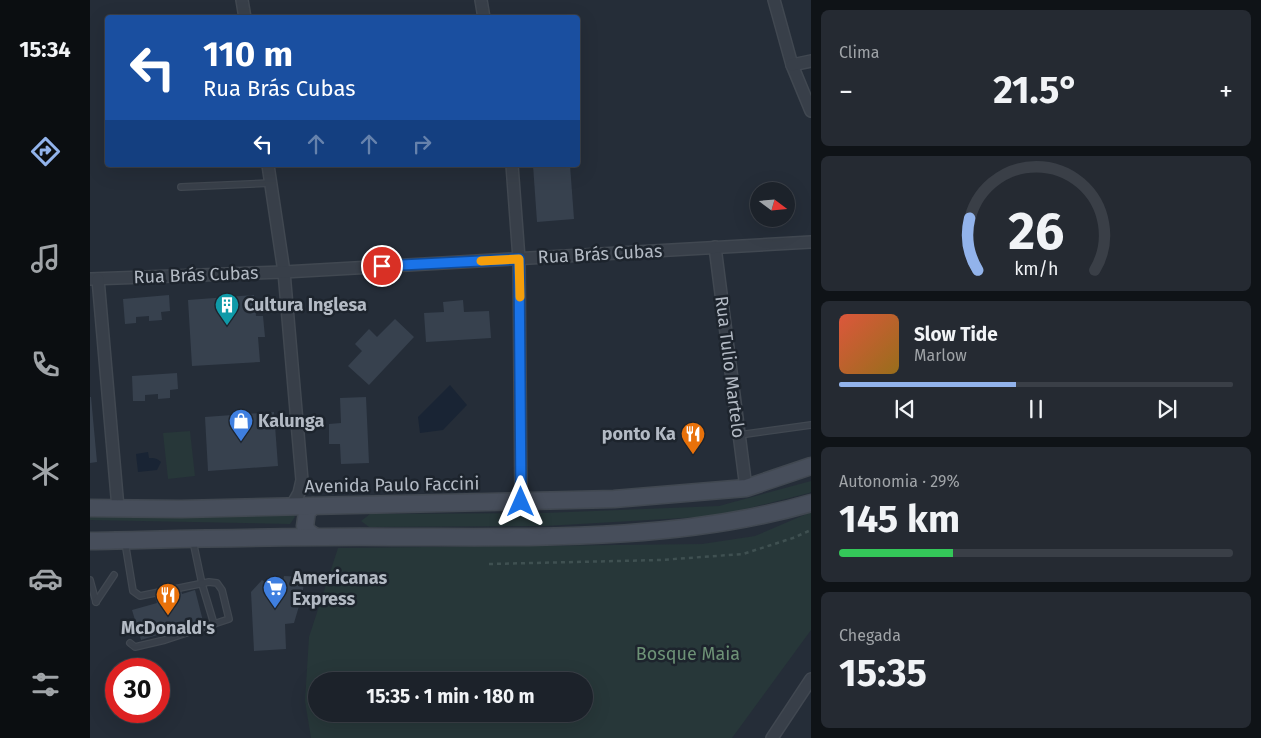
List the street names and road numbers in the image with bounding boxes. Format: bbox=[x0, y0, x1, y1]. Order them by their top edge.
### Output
street label: Rua Brás Cubas bbox=[537, 240, 663, 268]
street label: Rua Brás Cubas bbox=[133, 262, 259, 288]
street label: Rua Tulio Martelo bbox=[710, 295, 750, 439]
street label: Avenida Paulo Faccini bbox=[304, 472, 480, 498]

